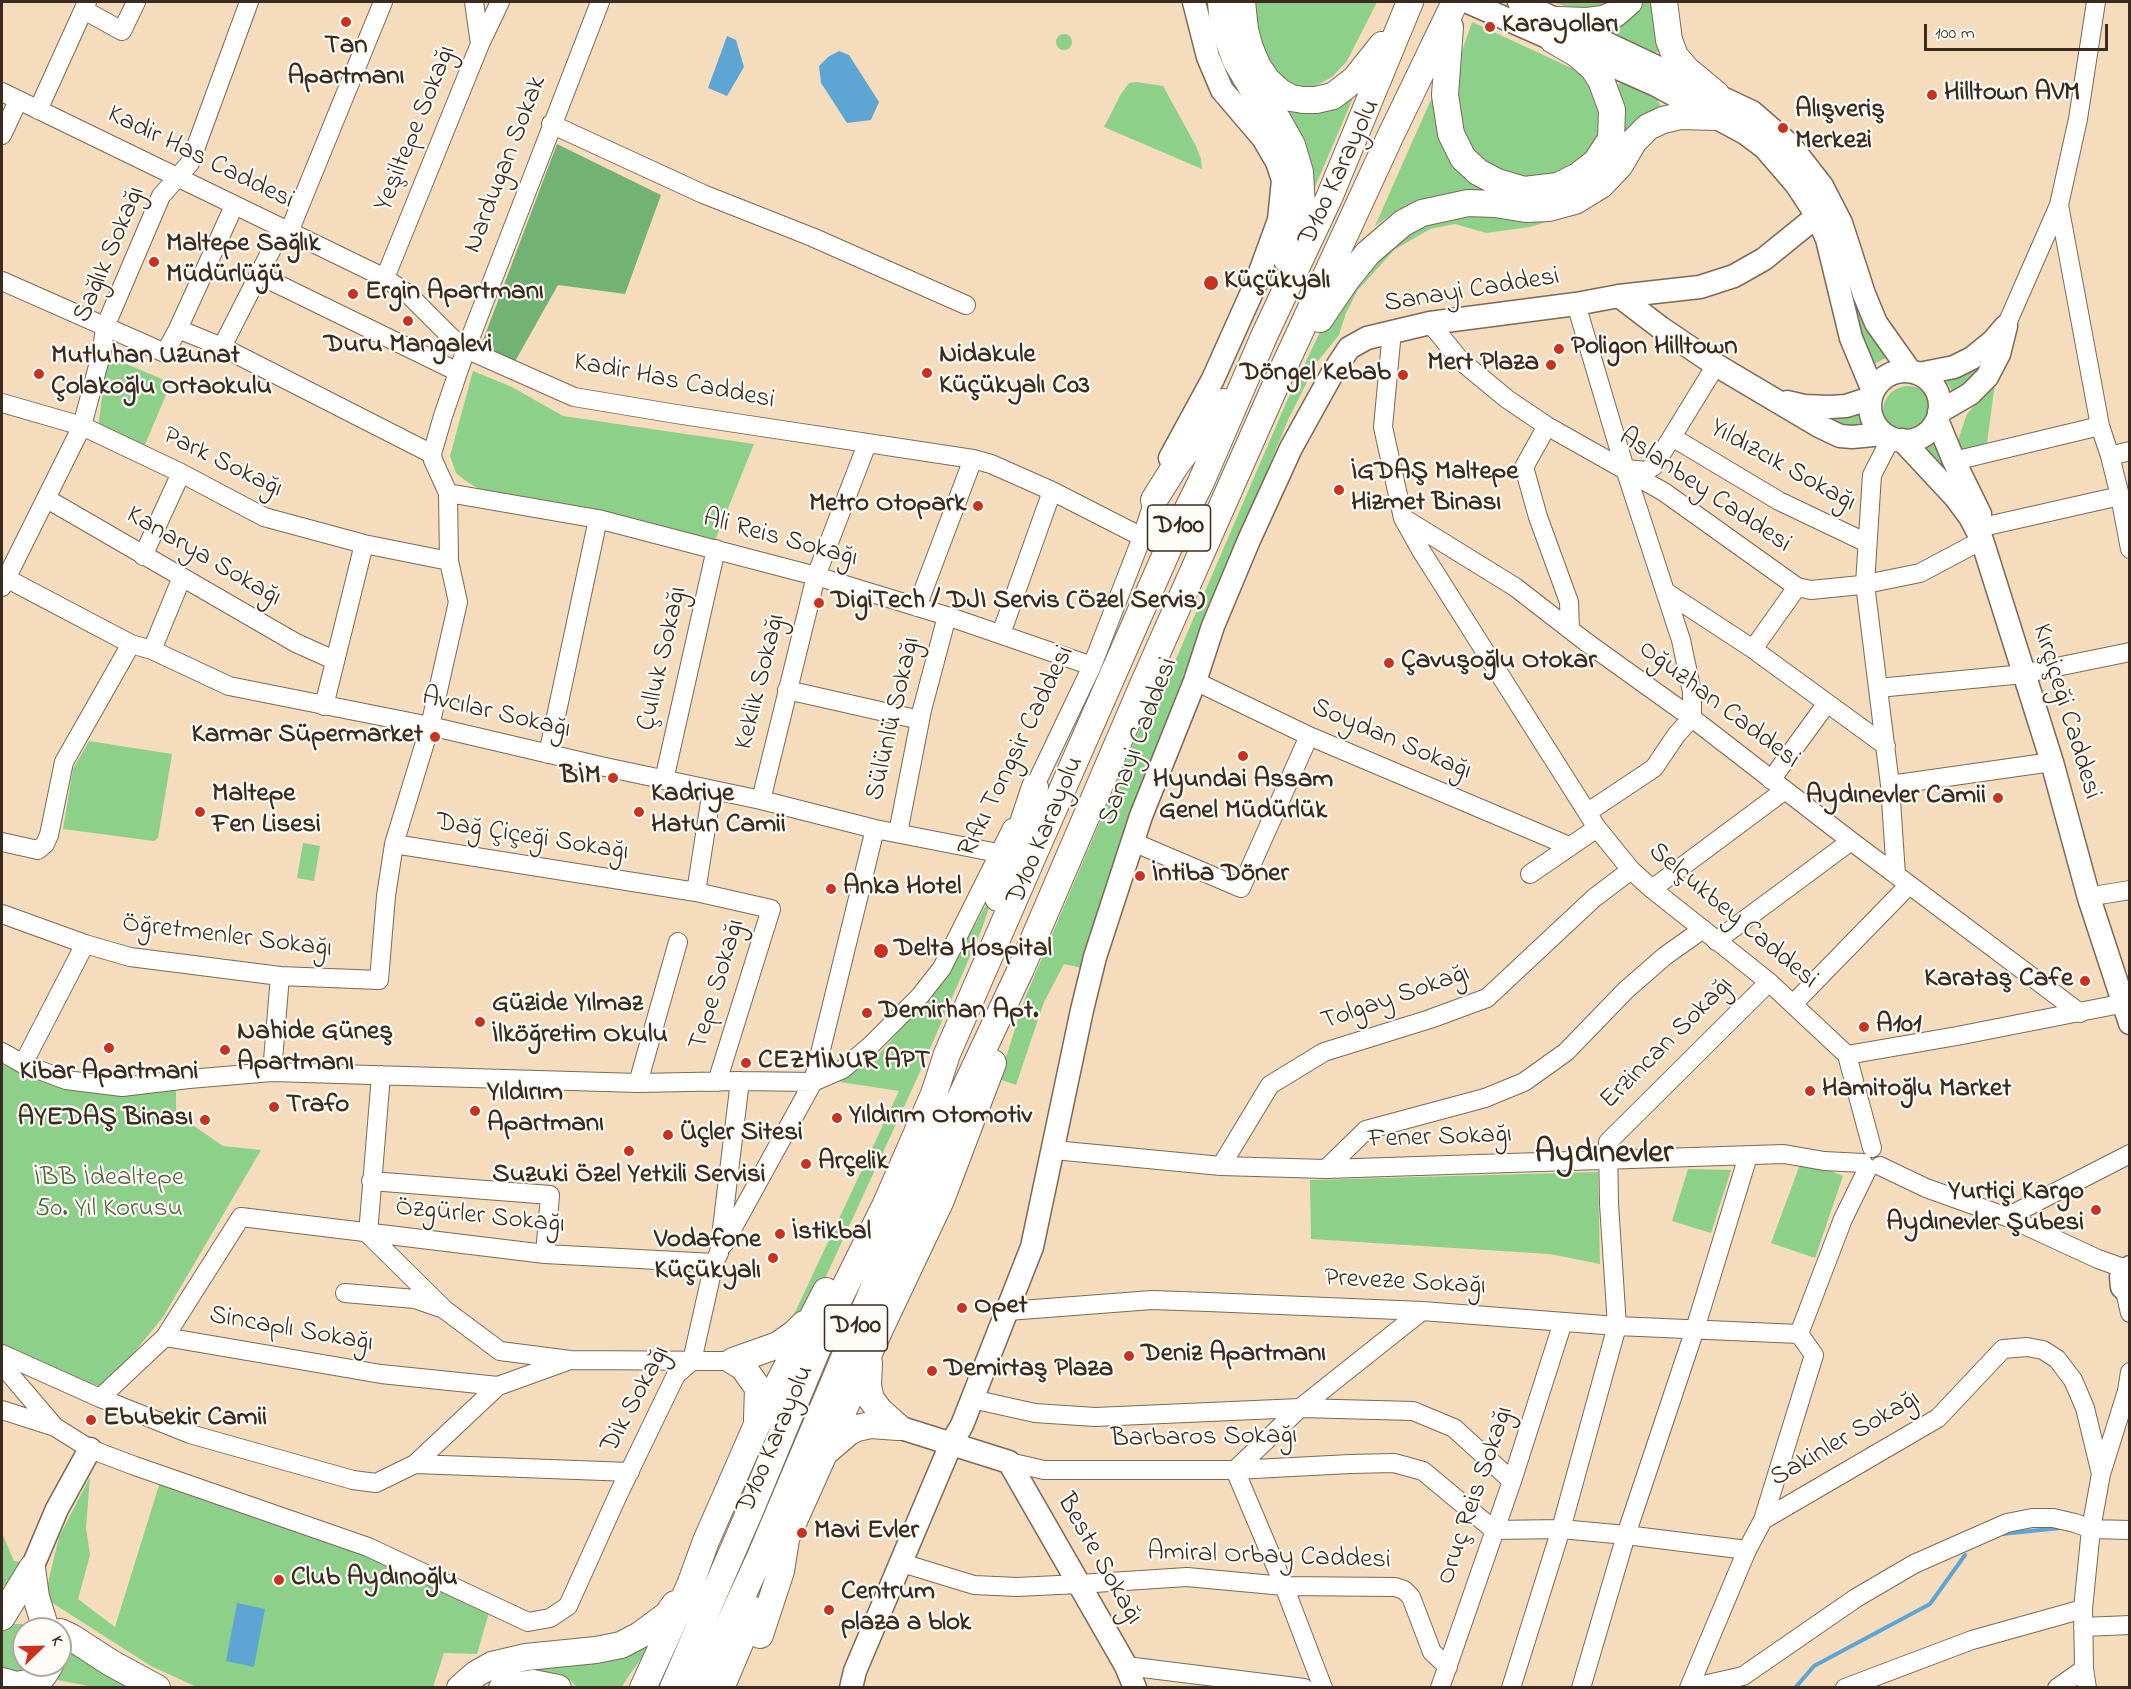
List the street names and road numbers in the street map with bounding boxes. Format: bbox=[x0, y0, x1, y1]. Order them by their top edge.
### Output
street label: Yeşiltepe Sokağı bbox=[369, 41, 465, 217]
street label: Nardugan Sokak bbox=[458, 72, 556, 258]
street label: D100 Karayolu bbox=[1293, 95, 1389, 251]
street label: Kadir Has Caddesi bbox=[101, 100, 299, 218]
street label: Sağlık Sokağı bbox=[68, 182, 154, 328]
street label: Sanayi Caddesi bbox=[1382, 262, 1562, 322]
street label: Kadir Has Caddesi bbox=[571, 348, 777, 418]
street label: Yıldızcık Sokağı bbox=[1703, 413, 1861, 521]
street label: Park Sokağı bbox=[157, 421, 287, 507]
street label: Aslanbey Caddesi bbox=[1611, 422, 1797, 562]
street label: Kanarya Sokağı bbox=[119, 500, 287, 616]
street label: Ali Reis Sokağı bbox=[699, 504, 861, 576]
road number: D100 bbox=[1148, 505, 1210, 551]
street label: Çulluk Sokağı bbox=[632, 584, 696, 734]
street label: Keklik Sokağı bbox=[729, 611, 795, 753]
street label: Kırçiçeği Caddesi bbox=[2023, 620, 2107, 804]
street label: Sülünlü Sokağı bbox=[860, 634, 930, 804]
street label: Oğuzhan Caddesi bbox=[1631, 635, 1805, 777]
street label: Rıfkı Tongsir Caddesi bbox=[953, 641, 1083, 863]
street label: Sanayi Caddesi bbox=[1093, 654, 1187, 830]
street label: Avcılar Sokağı bbox=[418, 682, 574, 748]
street label: Soydan Sokağı bbox=[1306, 693, 1476, 789]
street label: D100 Karayolu bbox=[1001, 752, 1093, 910]
street label: Dağ Çiçeği Sokağı bbox=[433, 808, 631, 870]
street label: Selçukbey Caddesi bbox=[1640, 837, 1824, 997]
street label: Öğretmenler Sokağı bbox=[120, 909, 334, 967]
street label: Tepe Sokağı bbox=[684, 916, 754, 1054]
street label: Tolgay Sokağı bbox=[1318, 959, 1474, 1039]
street label: Erzincan Sokağı bbox=[1595, 971, 1741, 1117]
street label: Fener Sokağı bbox=[1367, 1120, 1513, 1158]
street label: Özgürler Sokağı bbox=[393, 1193, 567, 1243]
street label: Preveze Sokağı bbox=[1323, 1264, 1487, 1304]
street label: Sincaplı Sokağı bbox=[206, 1301, 376, 1361]
road number: D100 bbox=[824, 1305, 888, 1351]
street label: Dik Sokağı bbox=[595, 1341, 679, 1459]
street label: D100 Karayolu bbox=[731, 1361, 823, 1519]
street label: Sakinler Sokağı bbox=[1765, 1384, 1927, 1496]
street label: Oruç Reis Sokağı bbox=[1431, 1403, 1523, 1589]
street label: Barbaros Sokağı bbox=[1110, 1421, 1298, 1457]
street label: Beste Sokağı bbox=[1047, 1489, 1149, 1631]
street label: Amiral Orbay Caddesi bbox=[1147, 1538, 1391, 1578]

